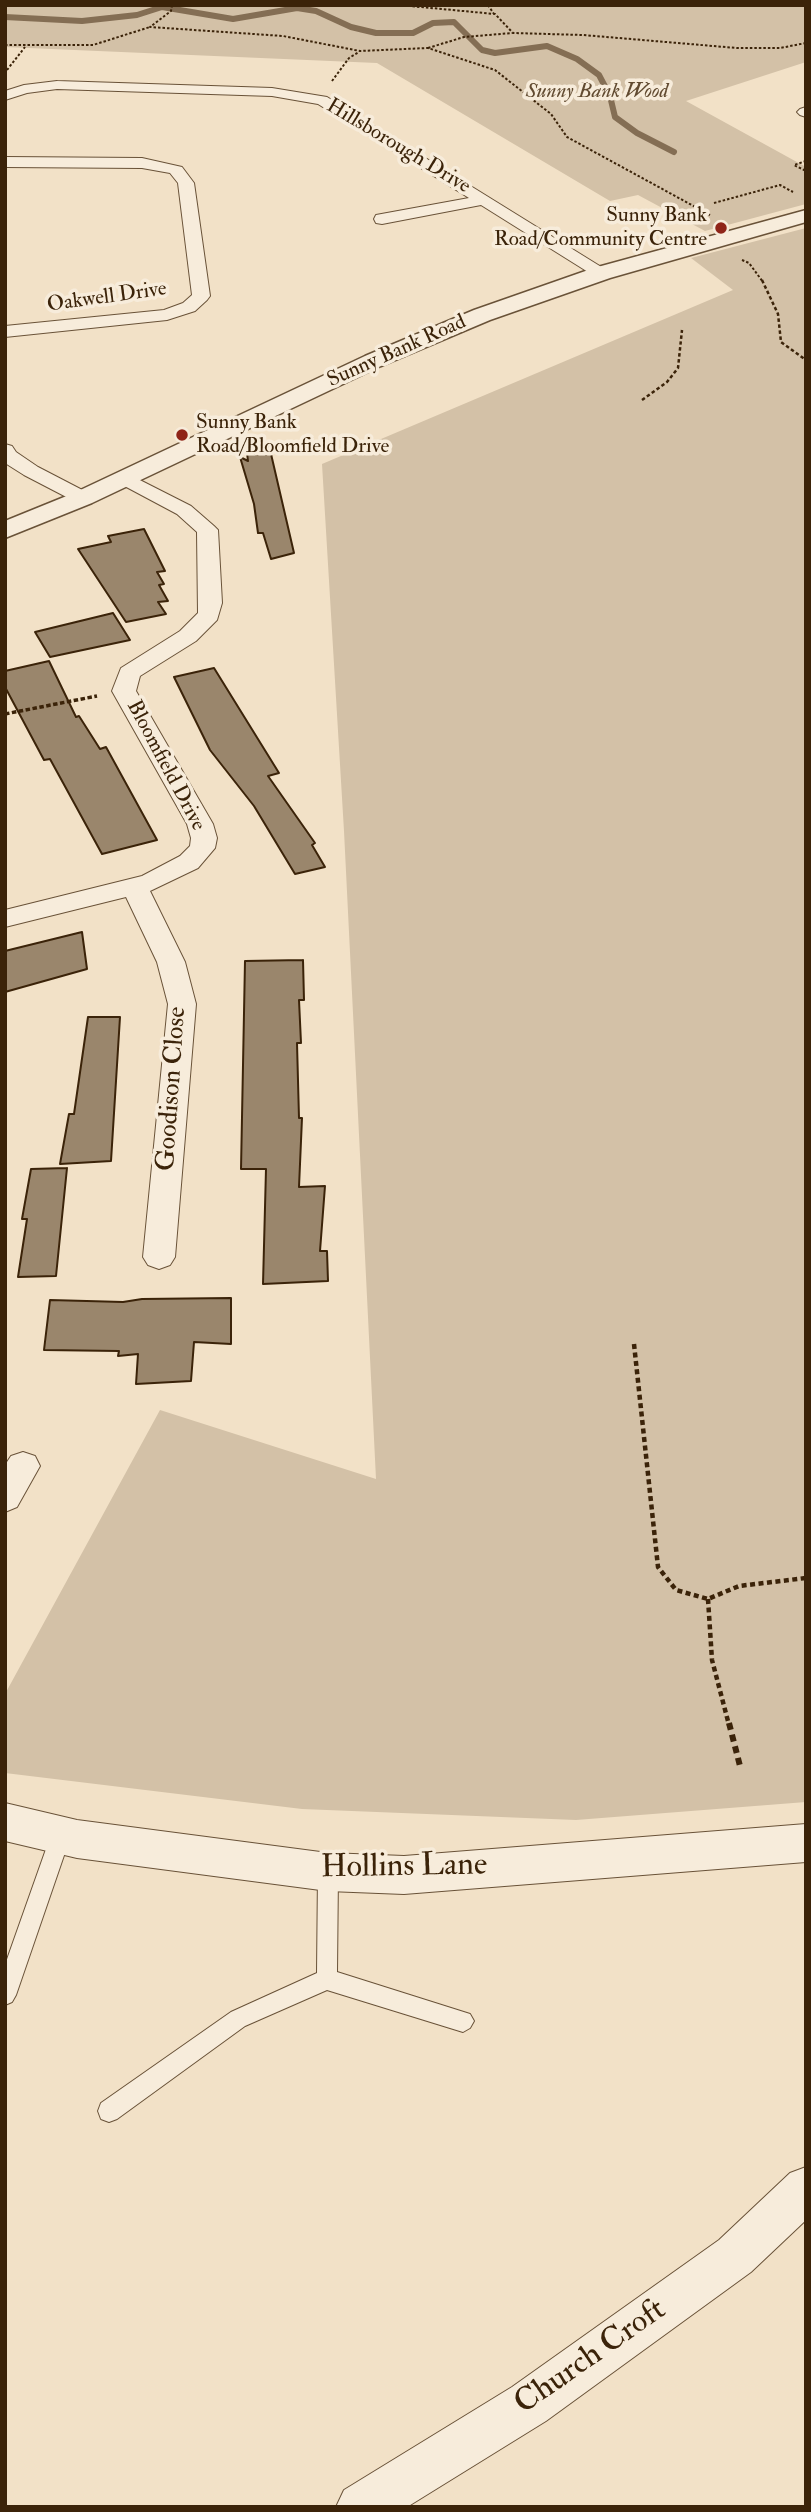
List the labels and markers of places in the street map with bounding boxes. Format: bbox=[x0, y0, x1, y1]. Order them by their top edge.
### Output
place label: Sunny Bank Road/Community Centre bbox=[494, 203, 707, 253]
marker: Sunny Bank Road/Community Centre bbox=[713, 220, 729, 236]
place label: Sunny Bank Road/Bloomfield Drive bbox=[196, 410, 389, 460]
marker: Sunny Bank Road/Bloomfield Drive bbox=[174, 427, 190, 443]

